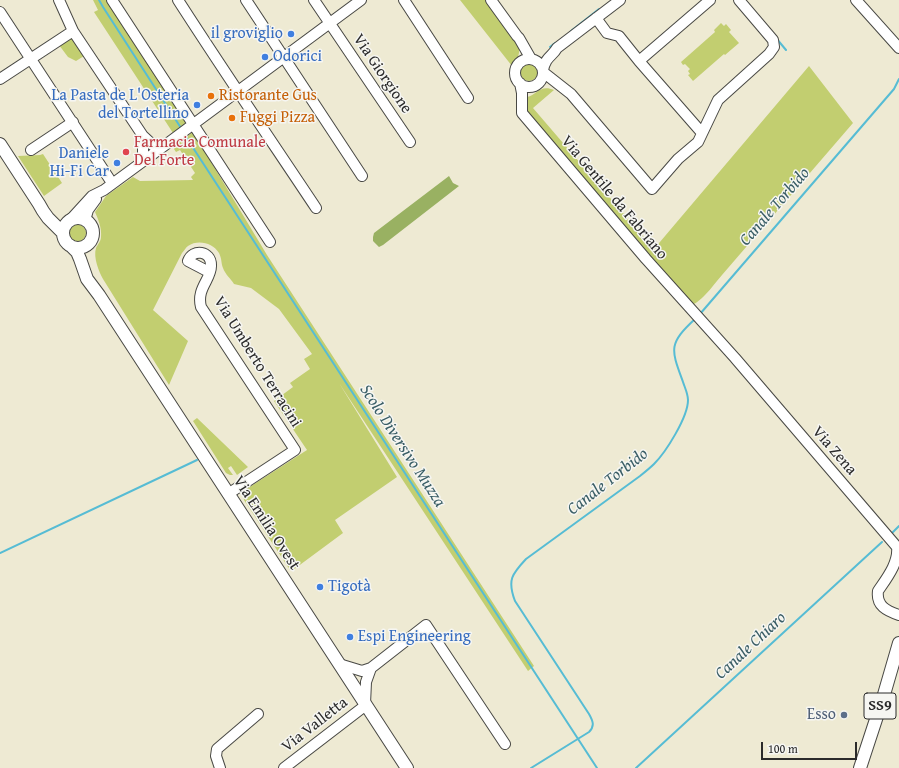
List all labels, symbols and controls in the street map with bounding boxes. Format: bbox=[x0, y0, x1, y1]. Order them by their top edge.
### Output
place label: il groviglio bbox=[211, 24, 283, 44]
marker: il groviglio bbox=[286, 29, 296, 39]
street label: Via Giorgione bbox=[348, 31, 416, 117]
place label: Odorici bbox=[273, 47, 322, 67]
marker: Odorici bbox=[260, 52, 270, 62]
place label: La Pasta de L'Osteria del Tortellino bbox=[52, 86, 189, 124]
place label: Ristorante Gus bbox=[219, 86, 317, 106]
marker: Ristorante Gus bbox=[206, 91, 216, 101]
marker: La Pasta de L'Osteria del Tortellino bbox=[192, 100, 202, 110]
place label: Fuggi Pizza bbox=[240, 108, 315, 128]
marker: Fuggi Pizza bbox=[227, 113, 237, 123]
street label: Via Gentile da Fabriano bbox=[556, 132, 672, 264]
place label: Farmacia Comunale Del Forte bbox=[134, 133, 266, 171]
place label: Daniele Hi-Fi Car bbox=[50, 144, 109, 182]
marker: Farmacia Comunale Del Forte bbox=[121, 147, 131, 157]
marker: Daniele Hi-Fi Car bbox=[112, 158, 122, 168]
water label: Canale Torbido bbox=[735, 164, 815, 250]
street label: Via Umberto Terracini bbox=[209, 293, 305, 431]
water label: Scolo Diversivo Muzza bbox=[355, 381, 449, 511]
street label: Via Zena bbox=[808, 423, 860, 479]
water label: Canale Torbido bbox=[564, 444, 652, 520]
street label: Via Emilia Ovest bbox=[228, 472, 304, 574]
place label: Tigotà bbox=[328, 577, 371, 597]
marker: Tigotà bbox=[315, 582, 325, 592]
water label: Canale Chiaro bbox=[711, 608, 791, 684]
place label: Espi Engineering bbox=[358, 627, 471, 647]
marker: Espi Engineering bbox=[345, 632, 355, 642]
street label: Via Valletta bbox=[278, 693, 352, 757]
road number: SS9 bbox=[864, 693, 896, 719]
place label: Esso bbox=[807, 705, 836, 725]
marker: Esso bbox=[839, 710, 849, 720]
scale bar bbox=[763, 734, 859, 760]
text: 100 m bbox=[768, 740, 798, 757]

